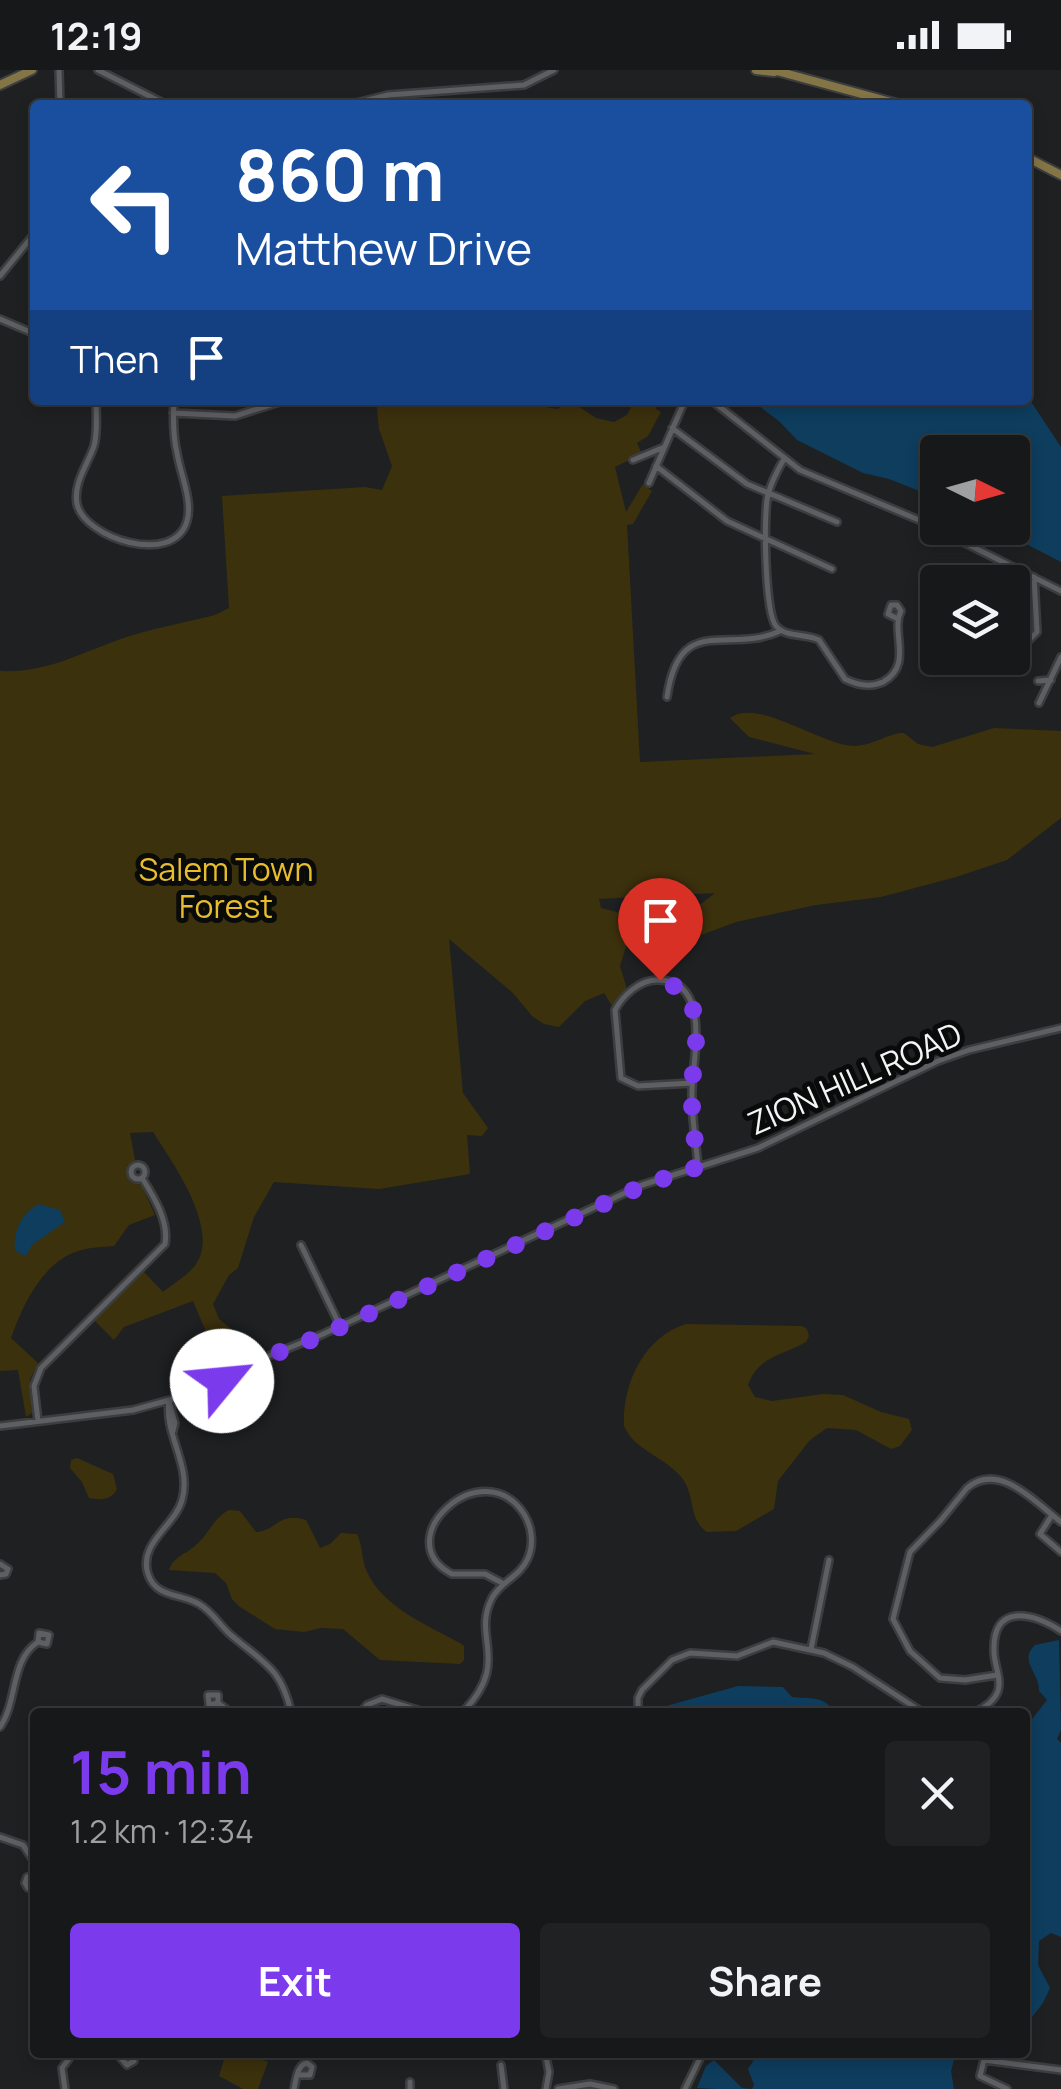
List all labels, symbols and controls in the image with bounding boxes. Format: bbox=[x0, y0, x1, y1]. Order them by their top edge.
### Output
text: 12:19 bbox=[50, 9, 143, 61]
text: 860 m bbox=[235, 126, 444, 222]
icon: left bbox=[70, 140, 200, 270]
text: Matthew Drive bbox=[235, 217, 532, 279]
icon: arrive bbox=[179, 330, 234, 385]
text: Then bbox=[70, 332, 159, 384]
north arrow bbox=[920, 435, 1030, 545]
map controls bbox=[920, 435, 1030, 675]
button: layers bbox=[920, 565, 1030, 675]
park label: Salem Town Forest bbox=[138, 847, 314, 928]
pin bbox=[618, 878, 703, 981]
icon: arrive bbox=[633, 893, 688, 948]
street label: ZION HILL ROAD bbox=[741, 1011, 969, 1145]
position arrow bbox=[170, 1329, 274, 1433]
text: 15 min bbox=[70, 1730, 252, 1812]
button: close bbox=[885, 1741, 990, 1846]
text: 1.2 km · 12:34 bbox=[70, 1809, 254, 1853]
button: Exit bbox=[70, 1923, 520, 2038]
button: Share bbox=[540, 1923, 990, 2038]

